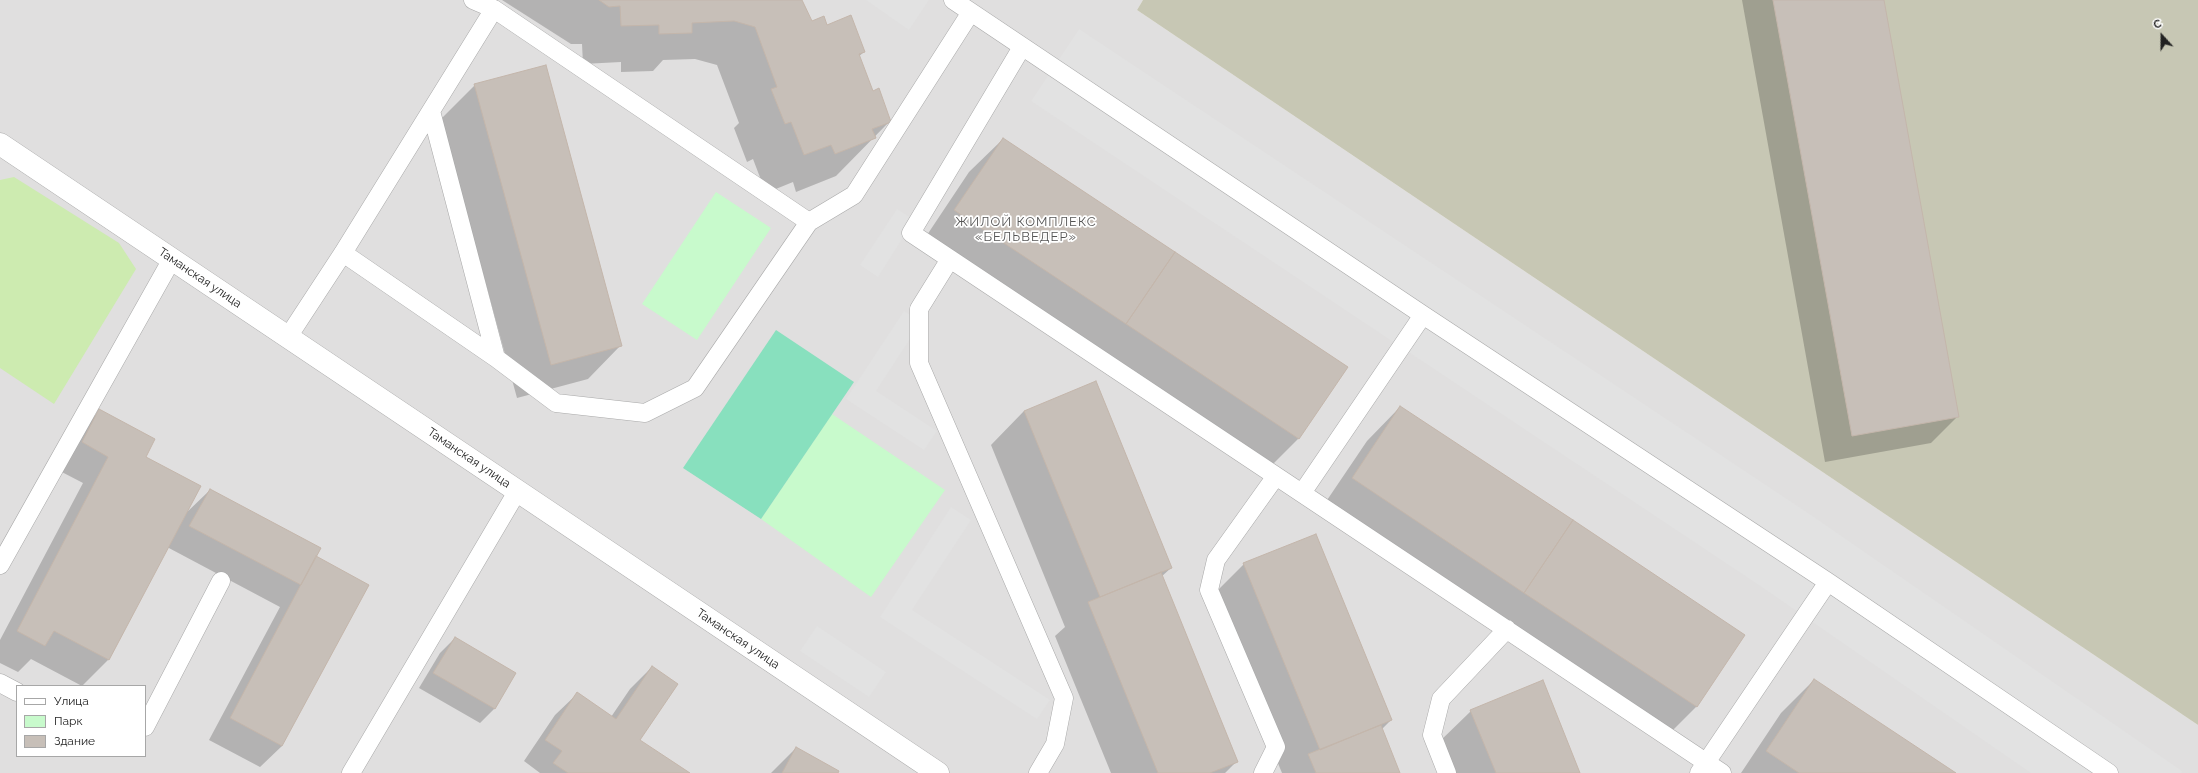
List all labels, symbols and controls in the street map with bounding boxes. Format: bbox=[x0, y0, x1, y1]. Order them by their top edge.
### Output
north arrow bbox=[2142, 16, 2182, 56]
text: С bbox=[2152, 17, 2163, 32]
district label: ЖИЛОЙ КОМПЛЕКС «БЕЛЬВЕДЕР» bbox=[955, 214, 1097, 245]
street label: Таманская улица bbox=[156, 245, 244, 311]
street label: Таманская улица bbox=[425, 425, 513, 491]
street label: Таманская улица bbox=[694, 606, 782, 672]
legend bbox=[16, 685, 146, 757]
text: Улица bbox=[54, 694, 89, 708]
text: Парк bbox=[54, 714, 83, 728]
text: Здание bbox=[54, 734, 95, 748]

